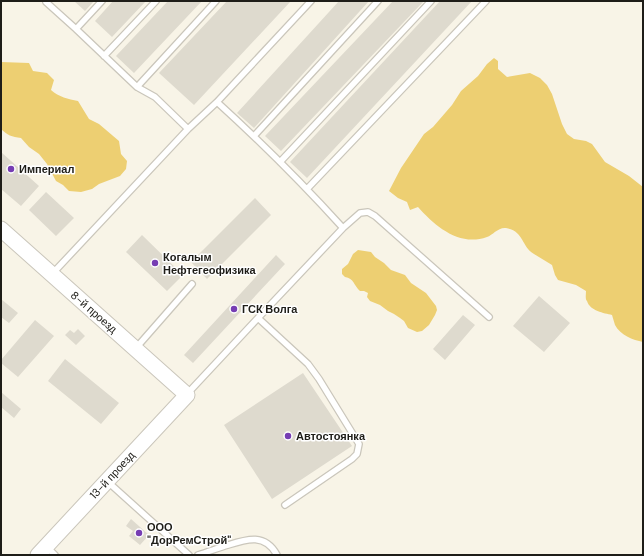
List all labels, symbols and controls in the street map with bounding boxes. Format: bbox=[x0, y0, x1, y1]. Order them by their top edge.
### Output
place label: Империал bbox=[19, 162, 74, 176]
marker: Империал bbox=[6, 164, 16, 174]
place label: Когалым Нефтегеофизика bbox=[163, 250, 257, 277]
marker: Когалым Нефтегеофизика bbox=[150, 258, 160, 268]
street label: 8-й проезд bbox=[68, 288, 121, 336]
place label: ГСК Волга bbox=[242, 302, 298, 316]
marker: ГСК Волга bbox=[229, 304, 239, 314]
place label: Автостоянка bbox=[296, 429, 366, 443]
marker: Автостоянка bbox=[283, 431, 293, 441]
street label: 13-й проезд bbox=[86, 448, 138, 502]
place label: ООО "ДорРемСтрой" bbox=[147, 520, 231, 547]
marker: ООО "ДорРемСтрой" bbox=[134, 528, 144, 538]

